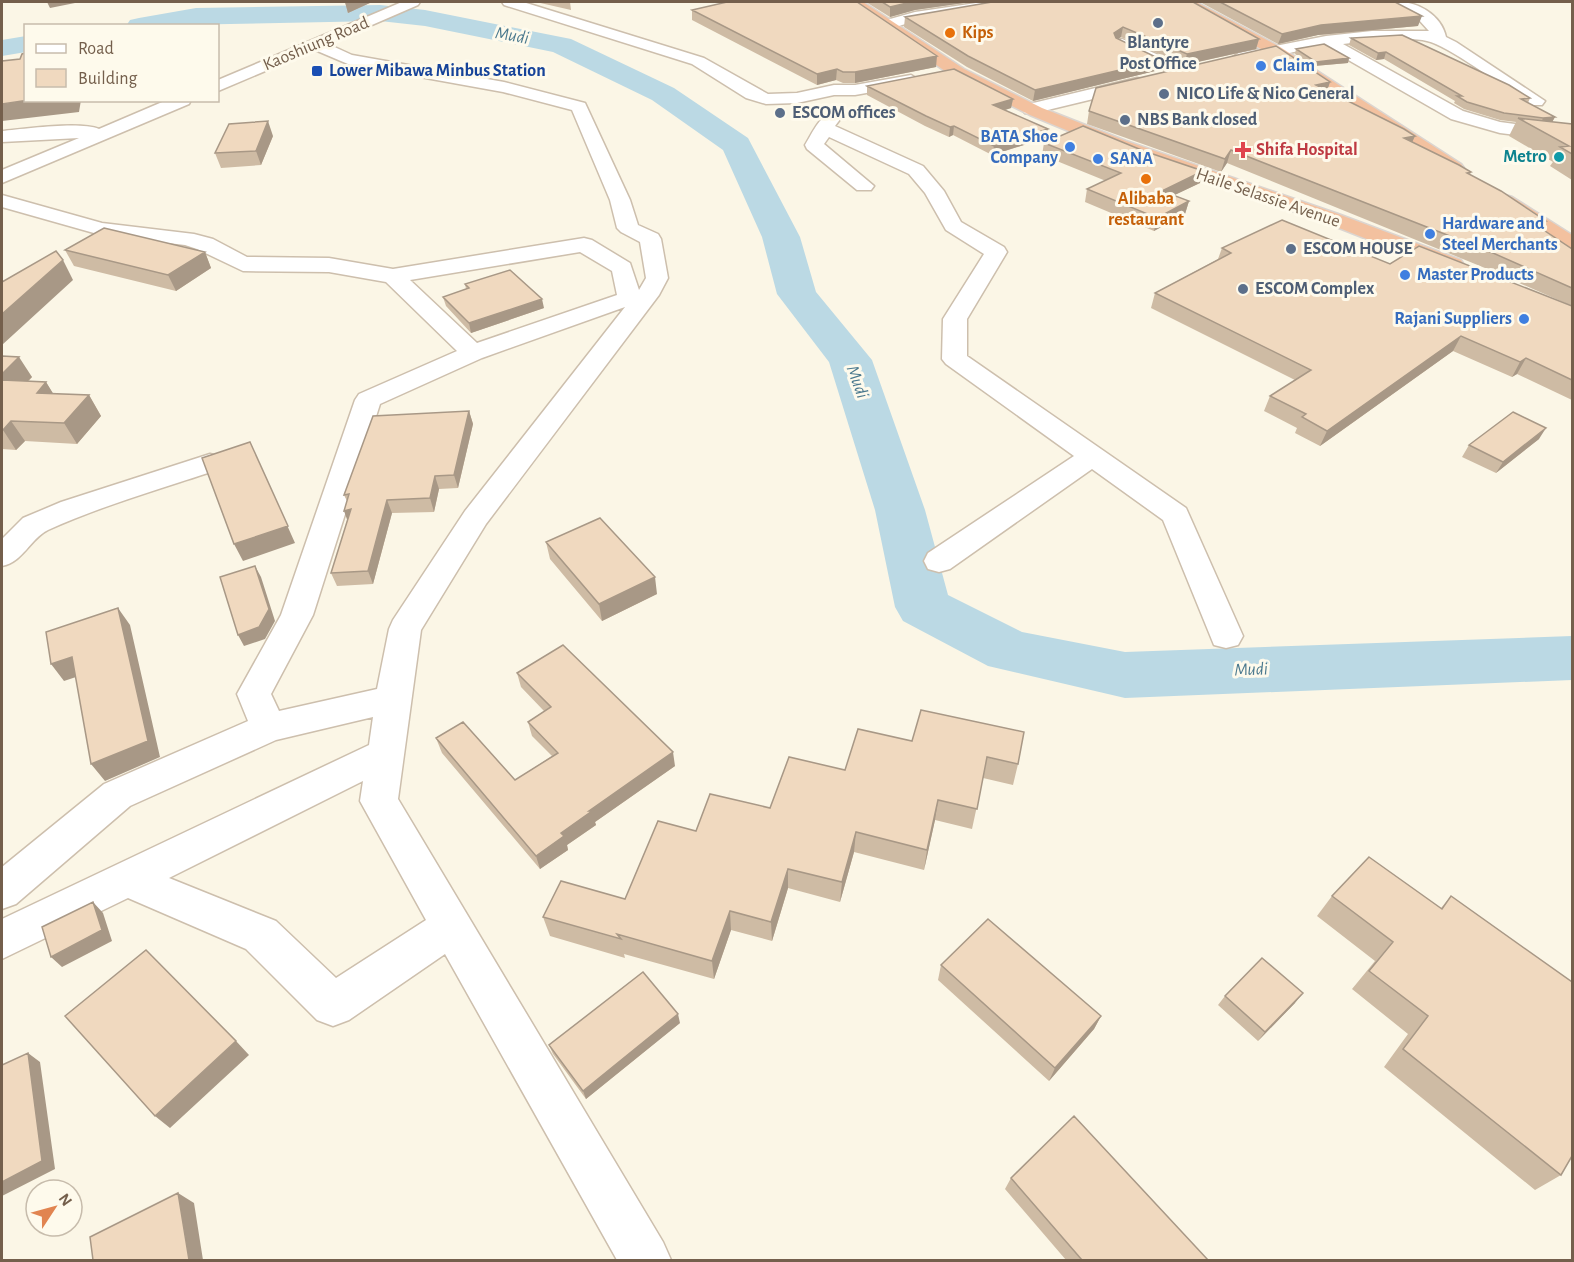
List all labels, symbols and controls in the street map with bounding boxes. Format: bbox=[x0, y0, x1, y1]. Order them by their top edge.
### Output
street label: Kaoshiung Road bbox=[260, 14, 372, 74]
marker: Blantyre Post Office bbox=[1151, 16, 1165, 30]
legend bbox=[24, 24, 219, 102]
water label: Mudi bbox=[494, 24, 530, 48]
place label: Kips bbox=[962, 24, 993, 42]
marker: Kips bbox=[943, 26, 957, 40]
place label: Blantyre Post Office bbox=[1119, 34, 1197, 73]
text: Road bbox=[78, 40, 114, 58]
place label: Claim bbox=[1273, 57, 1315, 75]
marker: Claim bbox=[1254, 59, 1268, 73]
place label: Lower Mibawa Minbus Station bbox=[329, 62, 546, 80]
marker: Lower Mibawa Minbus Station bbox=[310, 64, 324, 78]
text: Building bbox=[78, 70, 138, 88]
place label: NICO Life & Nico General bbox=[1176, 85, 1354, 103]
marker: NICO Life & Nico General bbox=[1157, 87, 1171, 101]
place label: ESCOM offices bbox=[792, 104, 896, 122]
marker: ESCOM offices bbox=[773, 106, 787, 120]
place label: NBS Bank closed bbox=[1137, 111, 1258, 129]
marker: NBS Bank closed bbox=[1118, 113, 1132, 127]
place label: BATA Shoe Company bbox=[980, 128, 1059, 167]
marker: BATA Shoe Company bbox=[1063, 140, 1077, 154]
marker: Shifa Hospital bbox=[1234, 141, 1252, 159]
place label: Shifa Hospital bbox=[1256, 141, 1358, 159]
place label: Metro bbox=[1503, 148, 1547, 166]
place label: SANA bbox=[1110, 150, 1153, 168]
marker: Metro bbox=[1552, 150, 1566, 164]
marker: SANA bbox=[1091, 152, 1105, 166]
street label: Haile Selassie Avenue bbox=[1194, 165, 1342, 231]
marker: Alibaba restaurant bbox=[1139, 172, 1153, 186]
place label: Alibaba restaurant bbox=[1108, 190, 1184, 229]
place label: Hardware and Steel Merchants bbox=[1442, 215, 1558, 254]
marker: Hardware and Steel Merchants bbox=[1423, 227, 1437, 241]
place label: ESCOM HOUSE bbox=[1303, 240, 1413, 258]
marker: ESCOM HOUSE bbox=[1284, 242, 1298, 256]
place label: Master Products bbox=[1417, 266, 1534, 284]
marker: Master Products bbox=[1398, 268, 1412, 282]
place label: ESCOM Complex bbox=[1255, 280, 1375, 298]
marker: ESCOM Complex bbox=[1236, 282, 1250, 296]
place label: Rajani Suppliers bbox=[1394, 310, 1512, 328]
marker: Rajani Suppliers bbox=[1517, 312, 1531, 326]
water label: Mudi bbox=[843, 363, 871, 401]
water label: Mudi bbox=[1234, 660, 1268, 680]
north arrow bbox=[24, 1178, 84, 1238]
text: N bbox=[56, 1191, 75, 1209]

